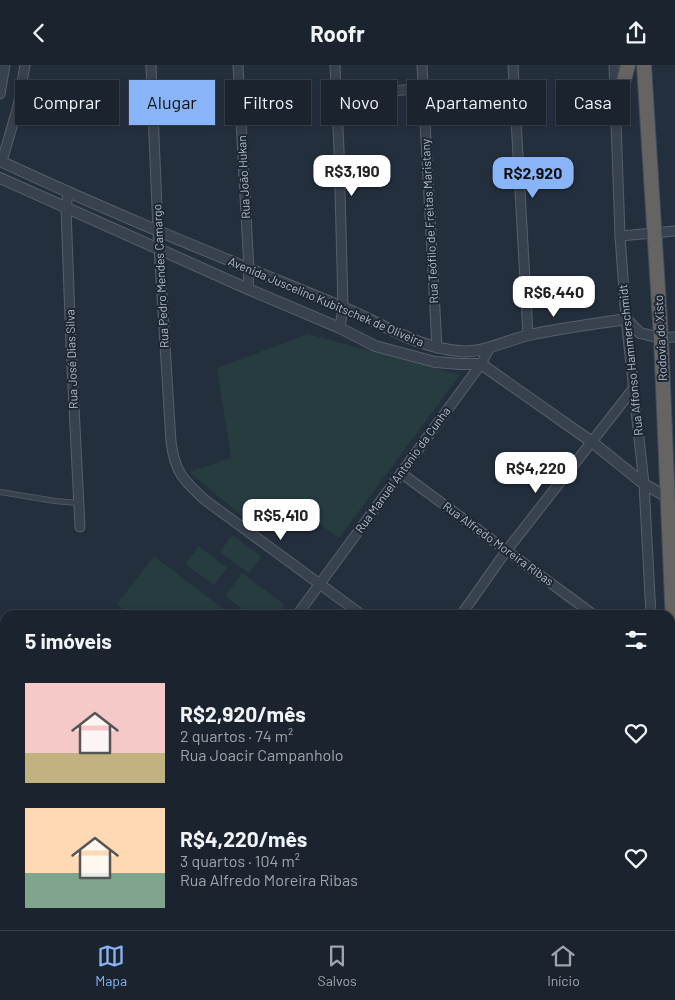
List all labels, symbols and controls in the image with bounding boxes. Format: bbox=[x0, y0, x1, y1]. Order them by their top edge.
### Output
icon: back bbox=[25, 19, 53, 47]
icon: share bbox=[622, 19, 650, 47]
text: Roofr bbox=[310, 20, 365, 46]
chip: Comprar bbox=[15, 80, 119, 125]
chip: Alugar bbox=[129, 80, 215, 125]
chip: Filtros bbox=[225, 80, 311, 125]
chip: Novo bbox=[321, 80, 397, 125]
chip: Apartamento bbox=[407, 80, 546, 125]
chip: Casa bbox=[556, 80, 630, 125]
street label: Rua João Hukan bbox=[234, 135, 252, 219]
street label: Rua Teófilo de Freitas Maristany bbox=[418, 138, 440, 304]
pin: R$3,190 bbox=[306, 155, 398, 197]
pin: R$2,920 bbox=[487, 157, 579, 199]
text: R$3,190 bbox=[324, 161, 380, 180]
text: R$2,920 bbox=[504, 163, 562, 182]
street label: Rua Pedro Mendes Camargo bbox=[149, 204, 171, 348]
street label: Avenida Juscelino Kubitschek de Oliveira bbox=[226, 253, 426, 349]
pin: R$6,440 bbox=[508, 275, 600, 318]
text: R$6,440 bbox=[524, 282, 584, 301]
street label: Rua Affonso Hammerschmidt bbox=[615, 284, 645, 436]
street label: Rodovia do Xisto bbox=[651, 295, 669, 381]
street label: Rua José Dias Silva bbox=[62, 309, 80, 409]
street label: Rua Manuel Antonio da Cunha bbox=[352, 404, 453, 535]
pin: R$4,220 bbox=[490, 451, 582, 494]
text: R$4,220 bbox=[506, 458, 566, 477]
street label: Rua Alfredo Moreira Ribas bbox=[440, 498, 557, 588]
pin: R$5,410 bbox=[235, 499, 327, 541]
text: R$5,410 bbox=[254, 505, 308, 524]
icon: filters bbox=[622, 626, 650, 654]
text: 5 imóveis bbox=[25, 628, 112, 653]
text: R$2,920/mês bbox=[180, 701, 306, 726]
icon: home bbox=[65, 703, 125, 763]
icon: heart bbox=[622, 719, 650, 747]
text: 2 quartos · 74 m² bbox=[180, 726, 293, 745]
text: Rua Joacir Campanholo bbox=[180, 745, 344, 764]
text: R$4,220/mês bbox=[180, 826, 307, 851]
icon: home bbox=[65, 828, 125, 888]
icon: heart bbox=[622, 844, 650, 872]
text: 3 quartos · 104 m² bbox=[180, 851, 300, 870]
text: Rua Alfredo Moreira Ribas bbox=[180, 870, 358, 889]
tab: Mapa bbox=[95, 942, 127, 989]
tab: Salvos bbox=[318, 942, 357, 989]
tab: Início bbox=[547, 942, 580, 989]

